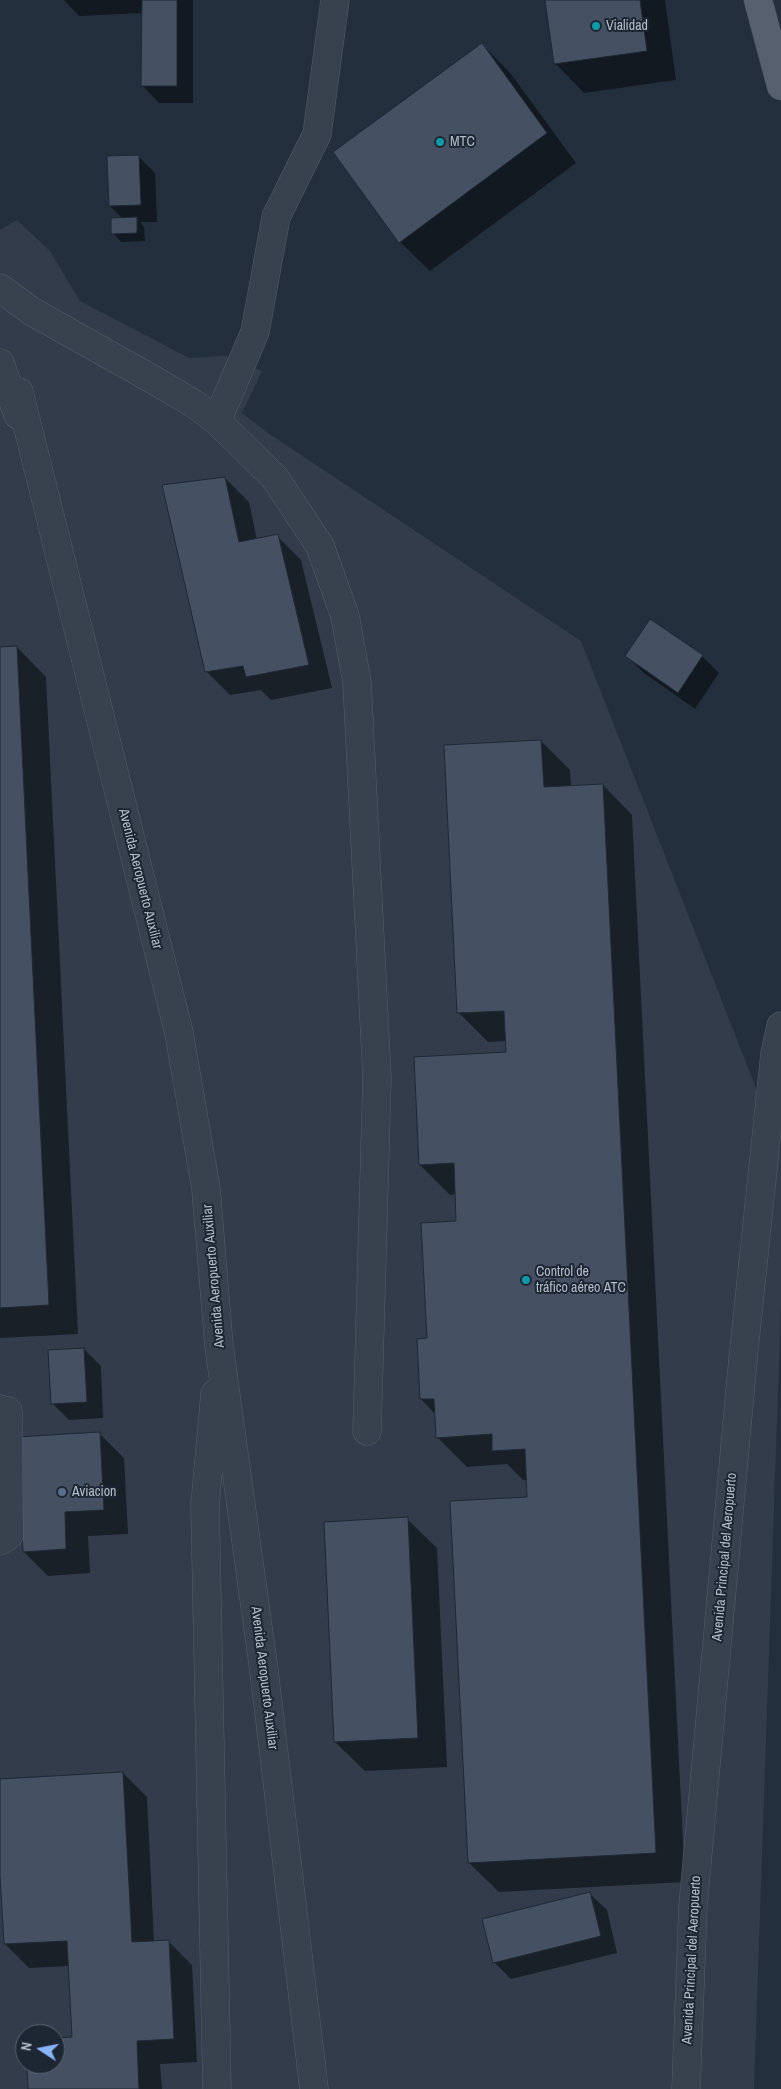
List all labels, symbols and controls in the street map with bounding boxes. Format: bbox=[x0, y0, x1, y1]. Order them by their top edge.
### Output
place label: Vialidad bbox=[606, 18, 648, 34]
marker: Vialidad bbox=[590, 20, 602, 32]
place label: MTC bbox=[450, 134, 475, 150]
marker: MTC bbox=[434, 136, 446, 148]
street label: Avenida Aeropuerto Auxiliar bbox=[114, 807, 166, 951]
street label: Avenida Aeropuerto Auxiliar bbox=[199, 1204, 229, 1348]
place label: Control de tráfico aéreo ATC bbox=[536, 1264, 626, 1296]
marker: Control de tráfico aéreo ATC bbox=[520, 1274, 532, 1286]
street label: Avenida Principal del Aeropuerto bbox=[709, 1472, 741, 1642]
place label: Aviacion bbox=[72, 1484, 116, 1500]
marker: Aviacion bbox=[56, 1486, 68, 1498]
street label: Avenida Aeropuerto Auxiliar bbox=[247, 1605, 281, 1751]
street label: Avenida Principal del Aeropuerto bbox=[679, 1875, 705, 2045]
north arrow bbox=[15, 2024, 65, 2074]
text: N bbox=[17, 2041, 36, 2052]

